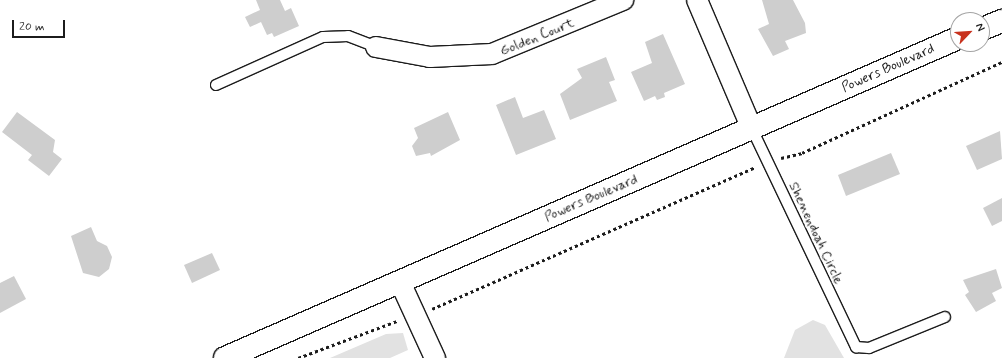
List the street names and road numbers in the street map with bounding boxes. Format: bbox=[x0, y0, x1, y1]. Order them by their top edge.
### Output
street label: Golden Court bbox=[498, 15, 576, 59]
street label: Powers Boulevard bbox=[839, 40, 937, 96]
street label: Powers Boulevard bbox=[542, 171, 640, 225]
street label: Shenendoah Circle bbox=[785, 179, 847, 287]

